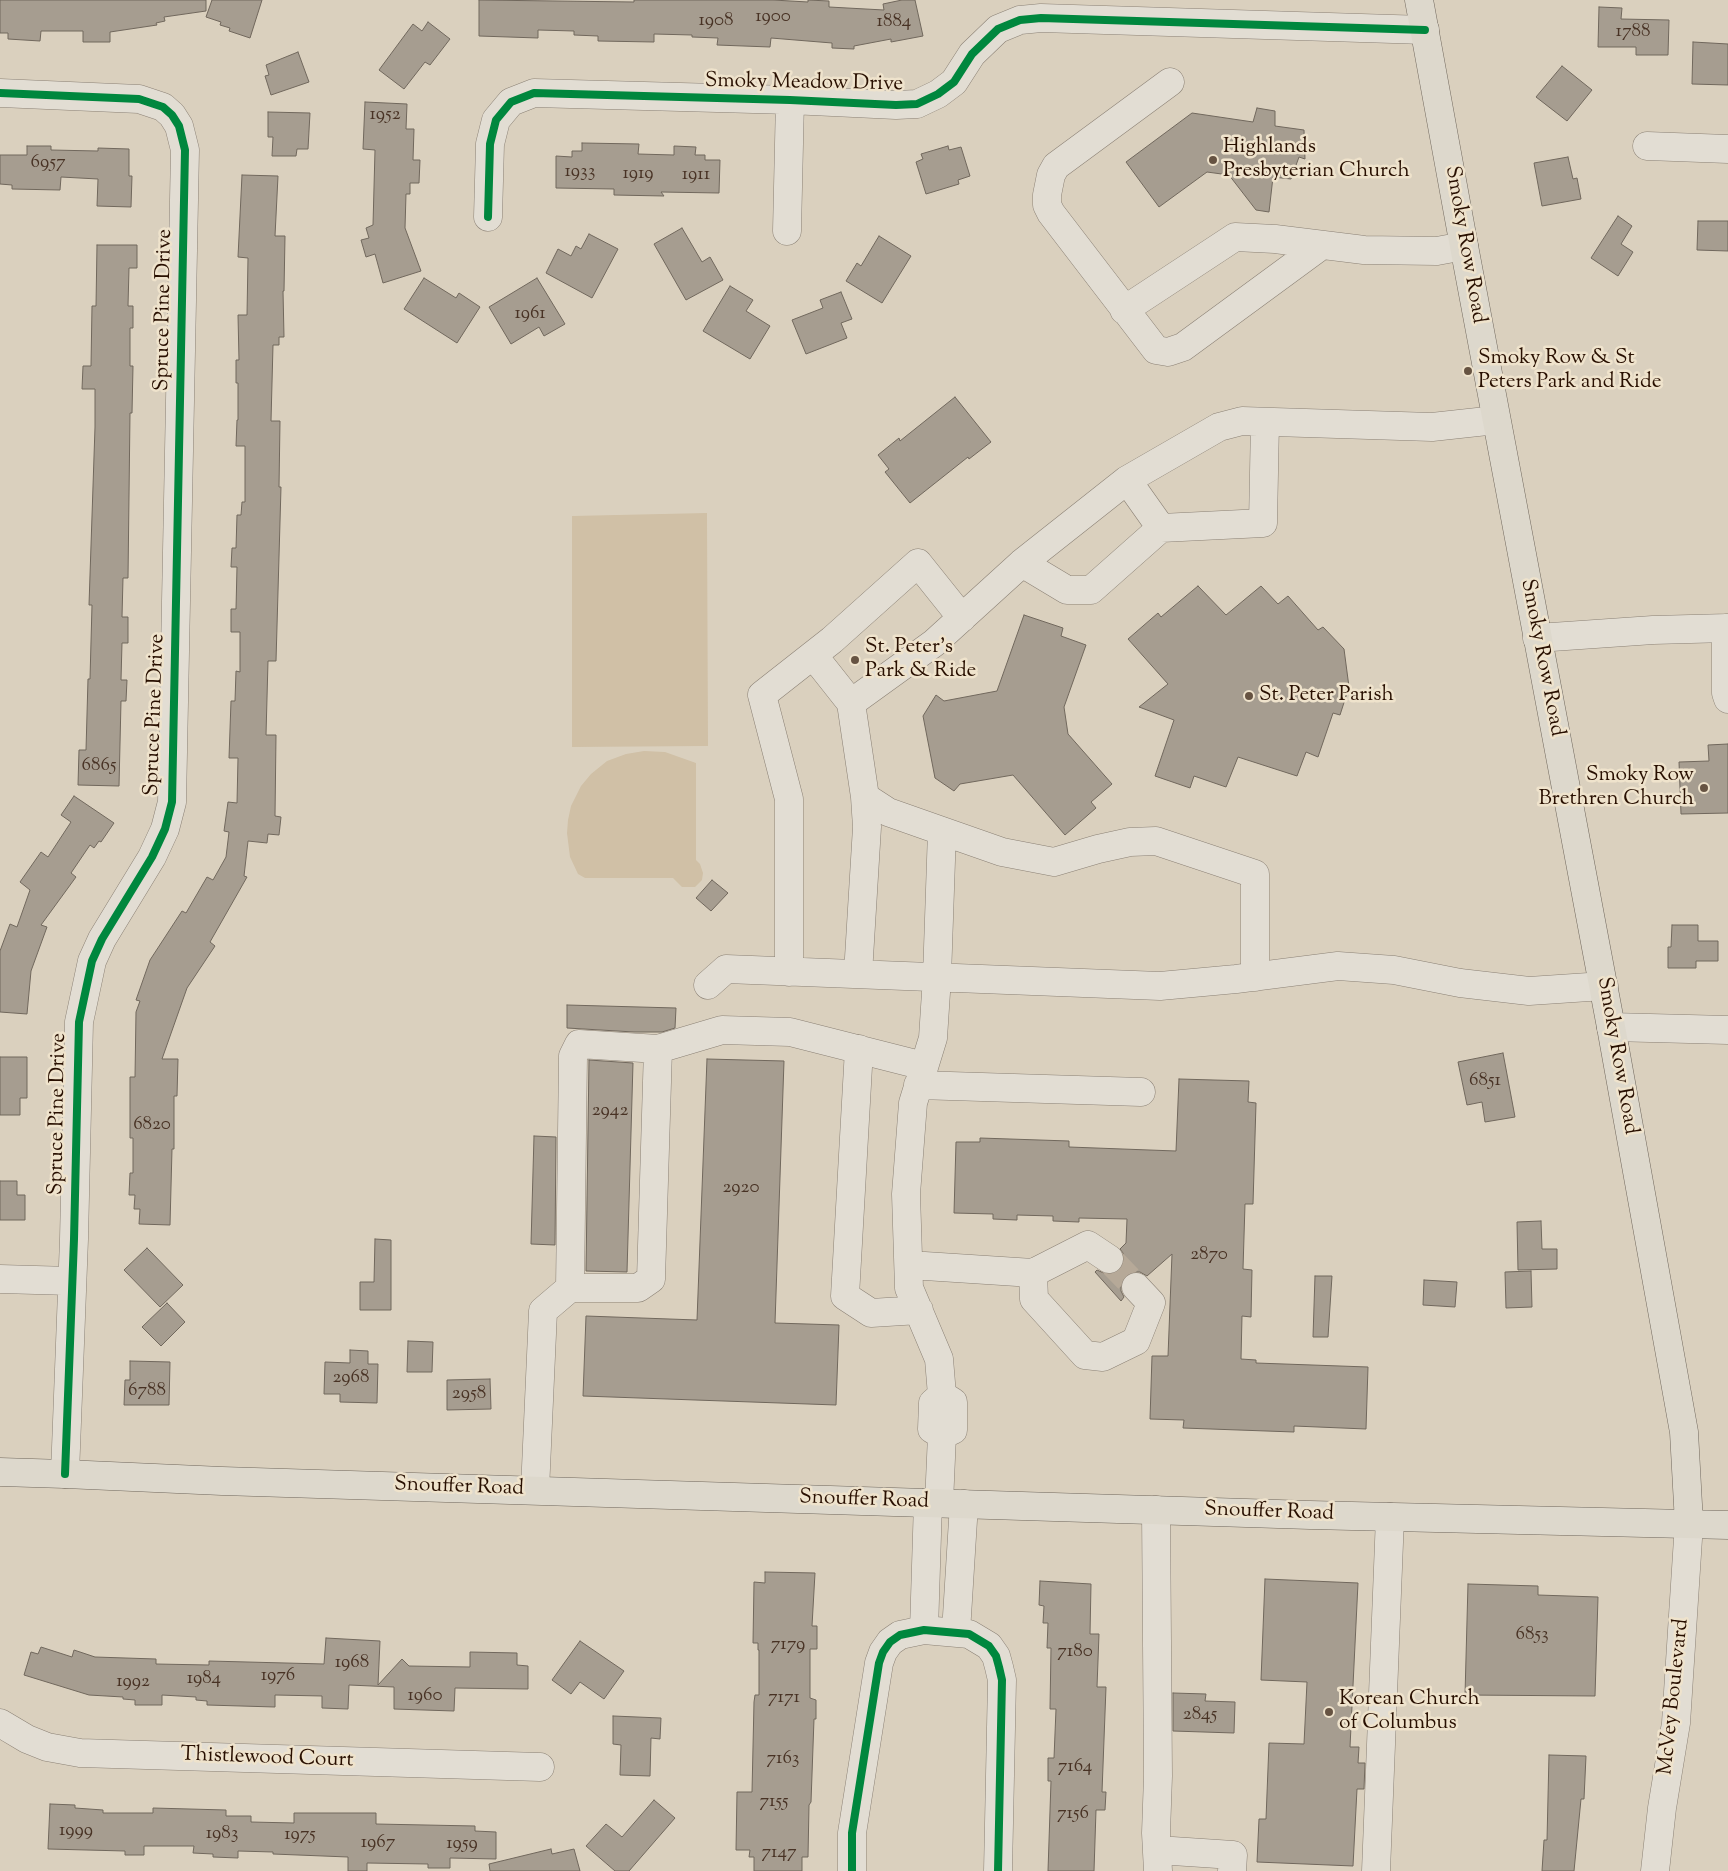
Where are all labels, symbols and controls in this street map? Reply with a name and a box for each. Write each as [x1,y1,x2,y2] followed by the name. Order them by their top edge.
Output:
[755,7,791,29] house number: 1900
[698,11,734,33] house number: 1908
[877,12,911,34] house number: 1884
[1616,22,1650,44] house number: 1788
[705,70,903,98] street label: Smoky Meadow Drive
[369,105,401,127] house number: 1952
[1223,135,1410,185] place label: Highlands Presbyterian Church
[31,153,65,175] house number: 6957
[1207,154,1219,166] marker: Highlands Presbyterian Church
[565,162,595,184] house number: 1933
[622,164,654,186] house number: 1919
[1438,164,1490,326] street label: Smoky Row Road
[682,165,710,187] house number: 1911
[151,229,179,391] street label: Spruce Pine Drive
[514,304,546,326] house number: 1961
[1478,346,1661,396] place label: Smoky Row & St Peters Park and Ride
[1462,365,1474,377] marker: Smoky Row & St Peters Park and Ride
[1513,577,1569,739] street label: Smoky Row Road
[141,633,171,797] street label: Spruce Pine Drive
[865,635,976,685] place label: St. Peter's Park & Ride
[849,654,861,666] marker: St. Peter's Park & Ride
[1259,683,1394,709] place label: St. Peter Parish
[1243,690,1255,702] marker: St. Peter Parish
[82,756,116,778] house number: 6865
[1539,763,1694,813] place label: Smoky Row Brethren Church
[1698,782,1710,794] marker: Smoky Row Brethren Church
[1590,975,1642,1137] street label: Smoky Row Road
[45,1033,73,1195] street label: Spruce Pine Drive
[1469,1071,1501,1093] house number: 6851
[592,1101,628,1123] house number: 2942
[133,1115,171,1137] house number: 6820
[722,1178,760,1200] house number: 2920
[1190,1245,1228,1267] house number: 2870
[332,1368,370,1390] house number: 2968
[128,1381,166,1403] house number: 6788
[452,1384,486,1406] house number: 2958
[394,1473,524,1503] street label: Snouffer Road
[799,1486,929,1516] street label: Snouffer Road
[1204,1498,1334,1528] street label: Snouffer Road
[1654,1617,1696,1777] street label: McVey Boulevard
[1515,1625,1549,1647] house number: 6853
[771,1635,805,1657] house number: 7179
[1057,1642,1093,1664] house number: 7180
[335,1653,369,1675] house number: 1968
[261,1666,295,1688] house number: 1976
[187,1669,221,1691] house number: 1984
[116,1672,150,1694] house number: 1992
[408,1686,442,1708] house number: 1960
[1339,1687,1480,1737] place label: Korean Church of Columbus
[768,1688,800,1710] house number: 7171
[1183,1705,1217,1727] house number: 2845
[1323,1706,1335,1718] marker: Korean Church of Columbus
[180,1743,354,1775] street label: Thistlewood Court
[766,1749,800,1771] house number: 7163
[1058,1757,1092,1779] house number: 7164
[759,1792,789,1814] house number: 7155
[1057,1804,1089,1826] house number: 7156
[59,1821,93,1843] house number: 1999
[206,1824,238,1846] house number: 1983
[284,1825,316,1847] house number: 1975
[361,1833,395,1855] house number: 1967
[446,1834,478,1856] house number: 1959
[761,1843,797,1865] house number: 7147

